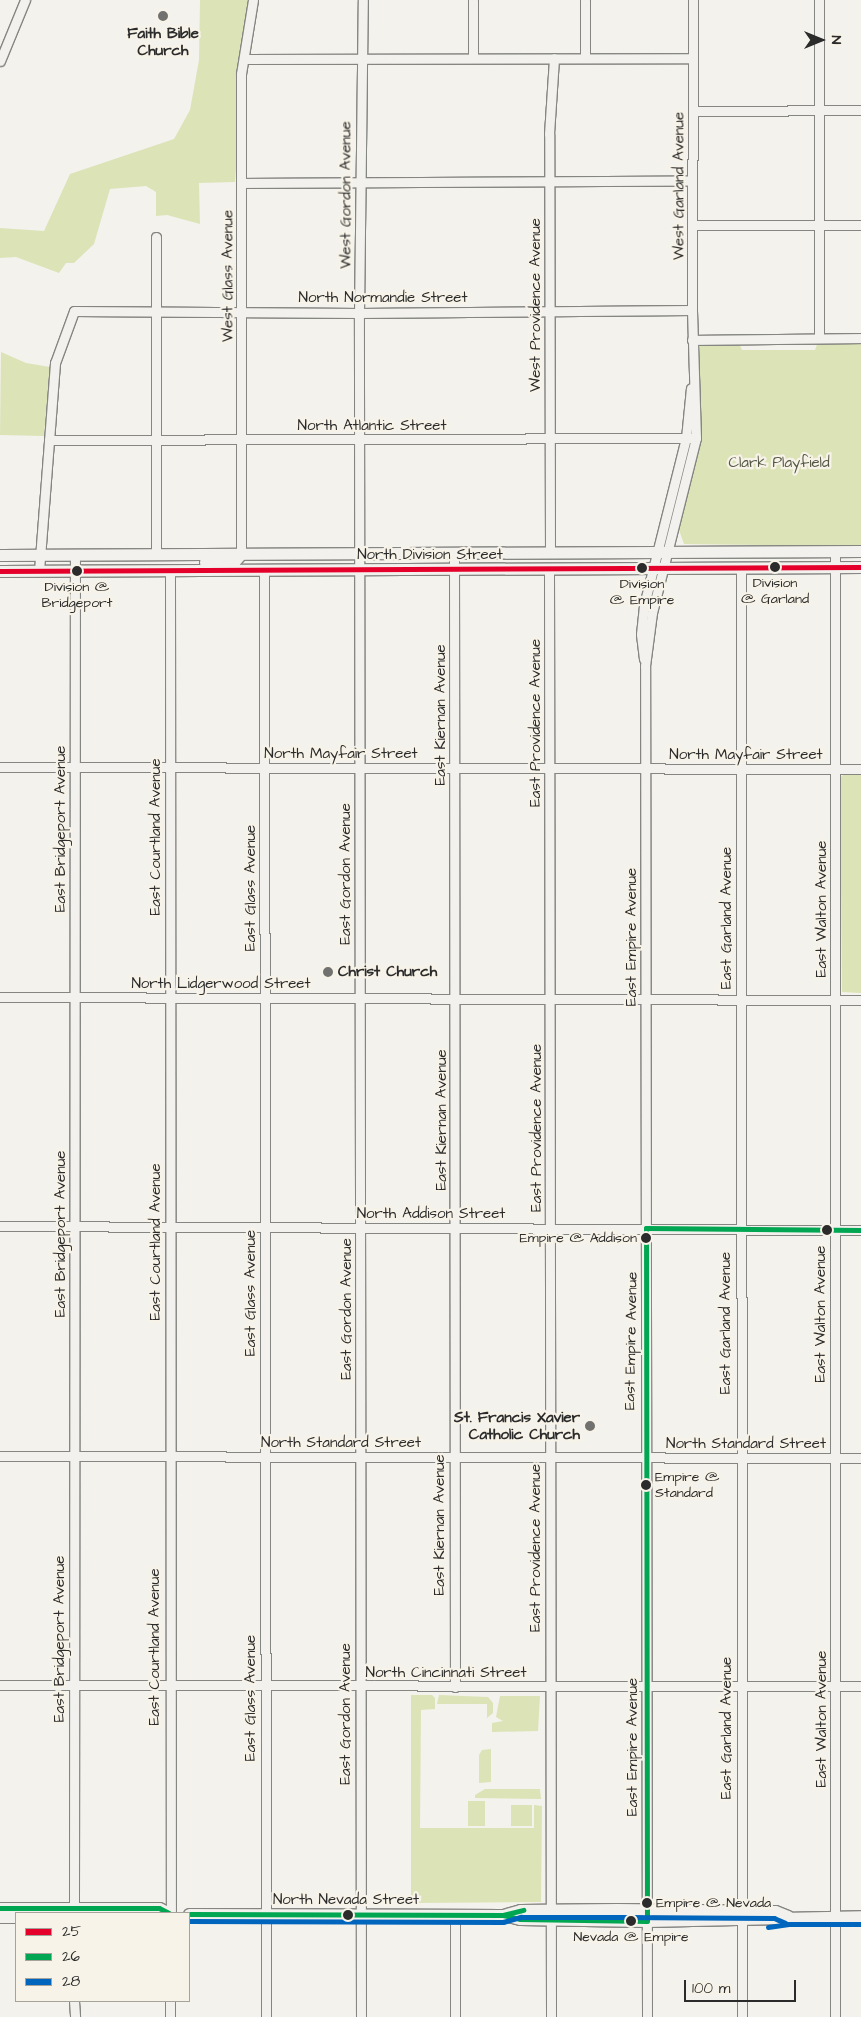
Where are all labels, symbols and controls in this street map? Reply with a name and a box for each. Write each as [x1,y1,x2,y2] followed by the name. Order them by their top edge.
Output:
[157,10,169,22] marker: Faith Bible Church
[796,15,846,65] north arrow
[127,24,199,59] place label: Faith Bible Church
[826,36,846,44] text: N
[670,112,688,260] street label: West Garland Avenue
[337,121,355,269] street label: West Gordon Avenue
[219,210,237,342] street label: West Glass Avenue
[527,218,545,392] street label: West Providence Avenue
[299,289,467,307] street label: North Normandie Street
[298,417,446,435] street label: North Atlantic Street
[728,454,830,472] park label: Clark Playfield
[357,546,503,564] street label: North Division Street
[770,562,780,572] marker: Division @ Garland
[637,563,647,573] marker: Division @ Empire
[72,566,82,576] marker: Division @ Bridgeport
[741,575,809,608] place label: Division @ Garland
[610,576,674,608] place label: Division @ Empire
[42,579,112,612] place label: Division @ Bridgeport
[527,639,545,807] street label: East Providence Avenue
[432,644,450,786] street label: East Kiernan Avenue
[264,745,418,763] street label: North Mayfair Street
[52,746,70,912] street label: East Bridgeport Avenue
[669,746,823,764] street label: North Mayfair Street
[147,758,165,916] street label: East Courtland Avenue
[337,803,355,945] street label: East Gordon Avenue
[242,825,260,951] street label: East Glass Avenue
[813,841,831,977] street label: East Walton Avenue
[718,847,736,989] street label: East Garland Avenue
[623,868,641,1006] street label: East Empire Avenue
[338,963,437,981] place label: Christ Church
[322,966,334,978] marker: Christ Church
[131,975,311,993] street label: North Lidgerwood Street
[528,1044,546,1212] street label: East Providence Avenue
[433,1049,451,1191] street label: East Kiernan Avenue
[52,1151,70,1317] street label: East Bridgeport Avenue
[147,1163,165,1321] street label: East Courtland Avenue
[357,1205,505,1223] street label: North Addison Street
[822,1225,832,1235] unlabelled marker
[242,1230,260,1356] street label: East Glass Avenue
[519,1230,637,1246] place label: Empire @ Addison
[641,1233,651,1243] marker: Empire @ Addison
[338,1238,356,1380] street label: East Gordon Avenue
[812,1246,830,1382] street label: East Walton Avenue
[717,1252,735,1394] street label: East Garland Avenue
[621,1272,641,1410] street label: East Empire Avenue
[454,1408,580,1443] place label: St. Francis Xavier Catholic Church
[584,1420,596,1432] marker: St. Francis Xavier Catholic Church
[261,1434,421,1452] street label: North Standard Street
[666,1435,826,1453] street label: North Standard Street
[431,1454,449,1596] street label: East Kiernan Avenue
[527,1464,545,1632] street label: East Providence Avenue
[655,1469,720,1501] place label: Empire @ Standard
[641,1480,651,1490] marker: Empire @ Standard
[51,1556,69,1722] street label: East Bridgeport Avenue
[146,1568,164,1726] street label: East Courtland Avenue
[242,1635,260,1761] street label: East Glass Avenue
[337,1643,355,1785] street label: East Gordon Avenue
[813,1651,831,1787] street label: East Walton Avenue
[718,1657,736,1799] street label: East Garland Avenue
[365,1664,527,1682] street label: North Cincinnati Street
[624,1678,642,1816] street label: East Empire Avenue
[273,1891,419,1909] street label: North Nevada Street
[656,1895,771,1911] place label: Empire @ Nevada
[642,1898,652,1908] marker: Empire @ Nevada
[343,1910,353,1920] unlabelled marker
[15,1912,190,2002] legend
[626,1916,636,1926] marker: Nevada @ Empire
[62,1921,81,1942] text: 25
[573,1929,689,1945] place label: Nevada @ Empire
[62,1946,80,1967] text: 26
[686,1970,798,2002] scale bar
[62,1971,80,1992] text: 28
[692,1978,731,1999] text: 100 m

